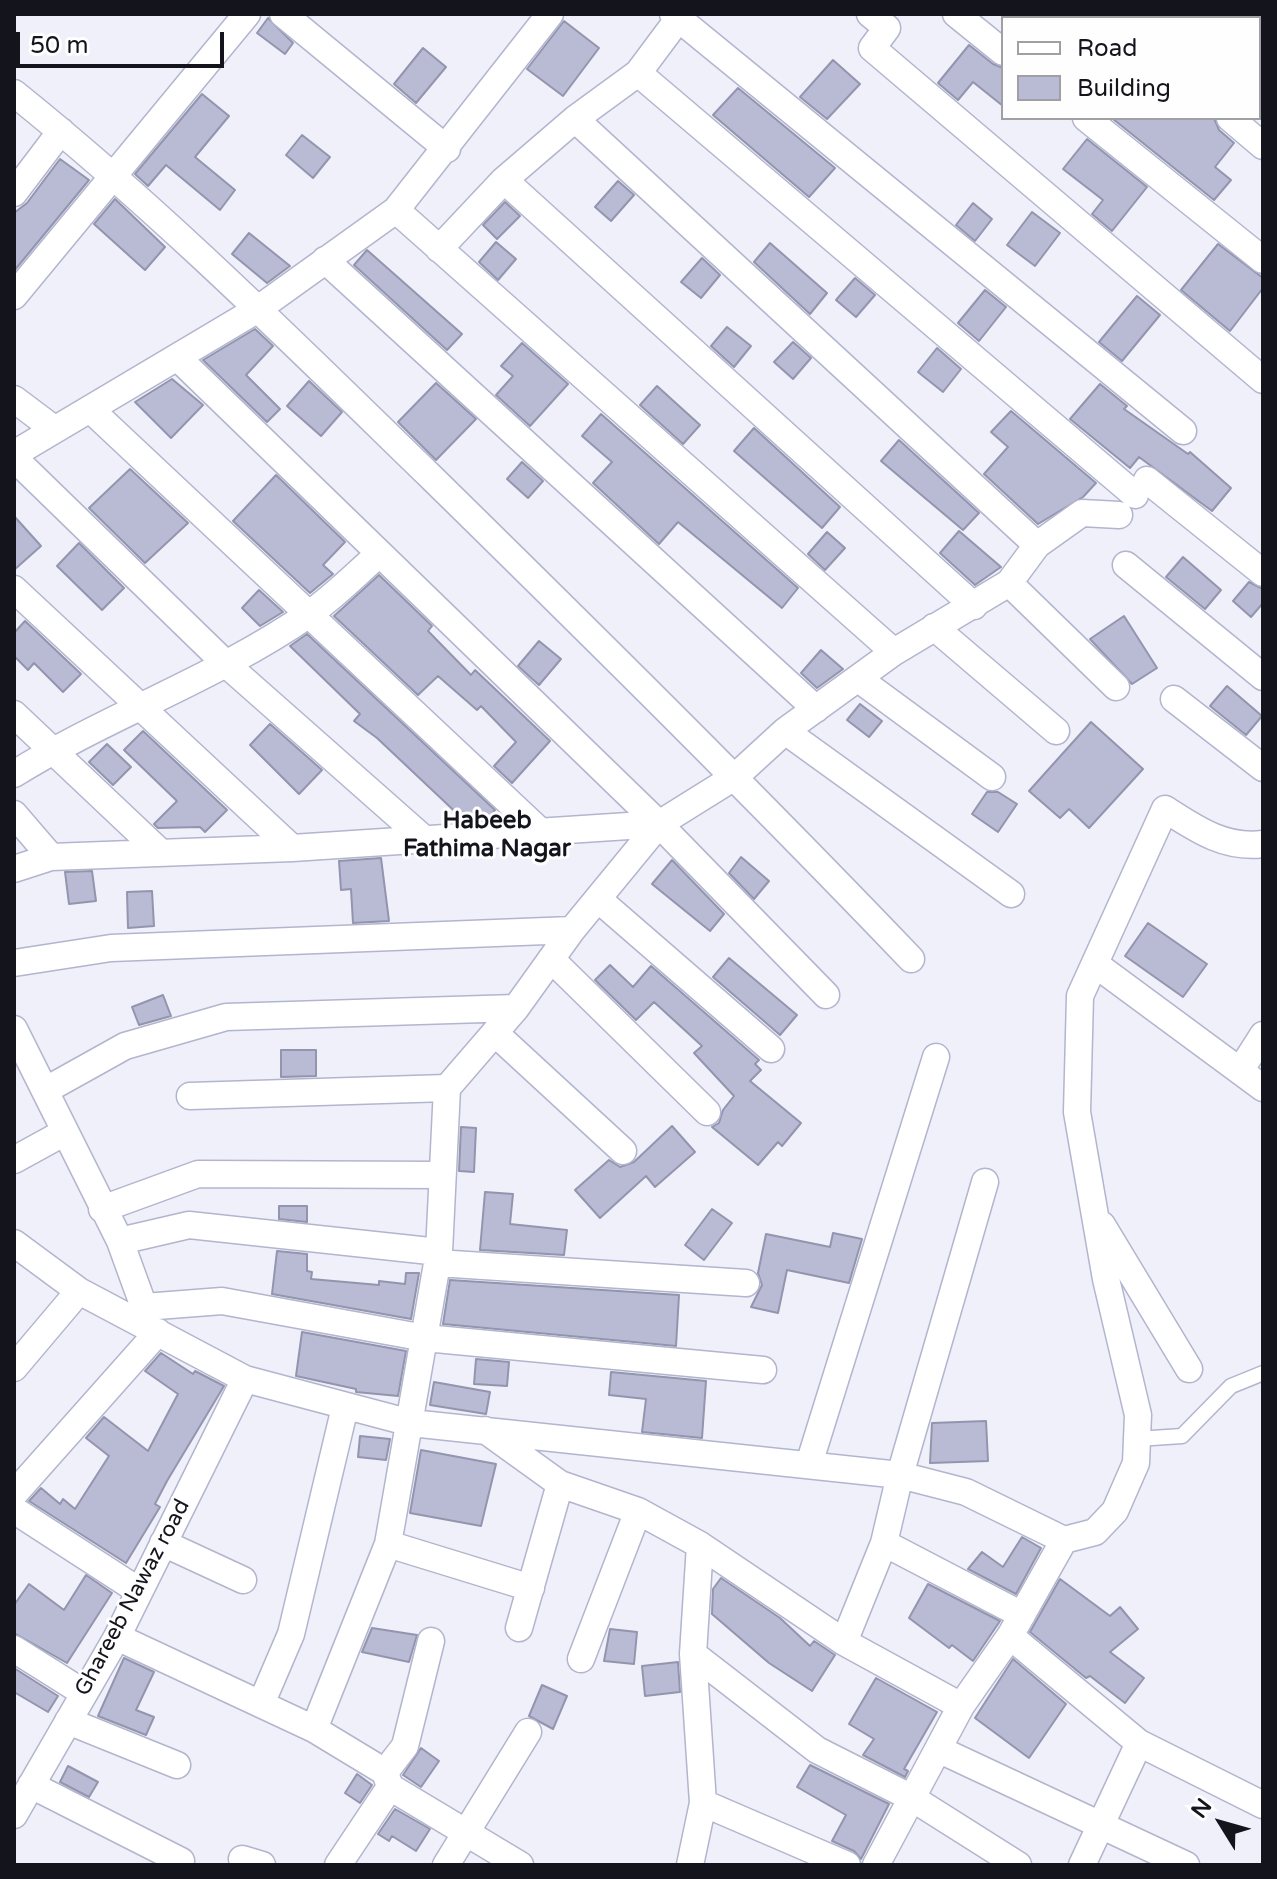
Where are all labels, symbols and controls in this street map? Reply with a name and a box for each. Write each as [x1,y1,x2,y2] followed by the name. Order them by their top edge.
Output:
[20,16,228,66] scale bar
[1001,16,1261,120] legend
[30,31,88,60] text: 50 m
[1077,34,1137,63] text: Road
[1077,74,1171,103] text: Building
[403,808,571,864] district label: Habeeb Fathima Nagar
[70,1495,196,1701] street label: Ghareeb Nawaz road
[1181,1783,1261,1863] north arrow
[1186,1794,1218,1823] text: N

